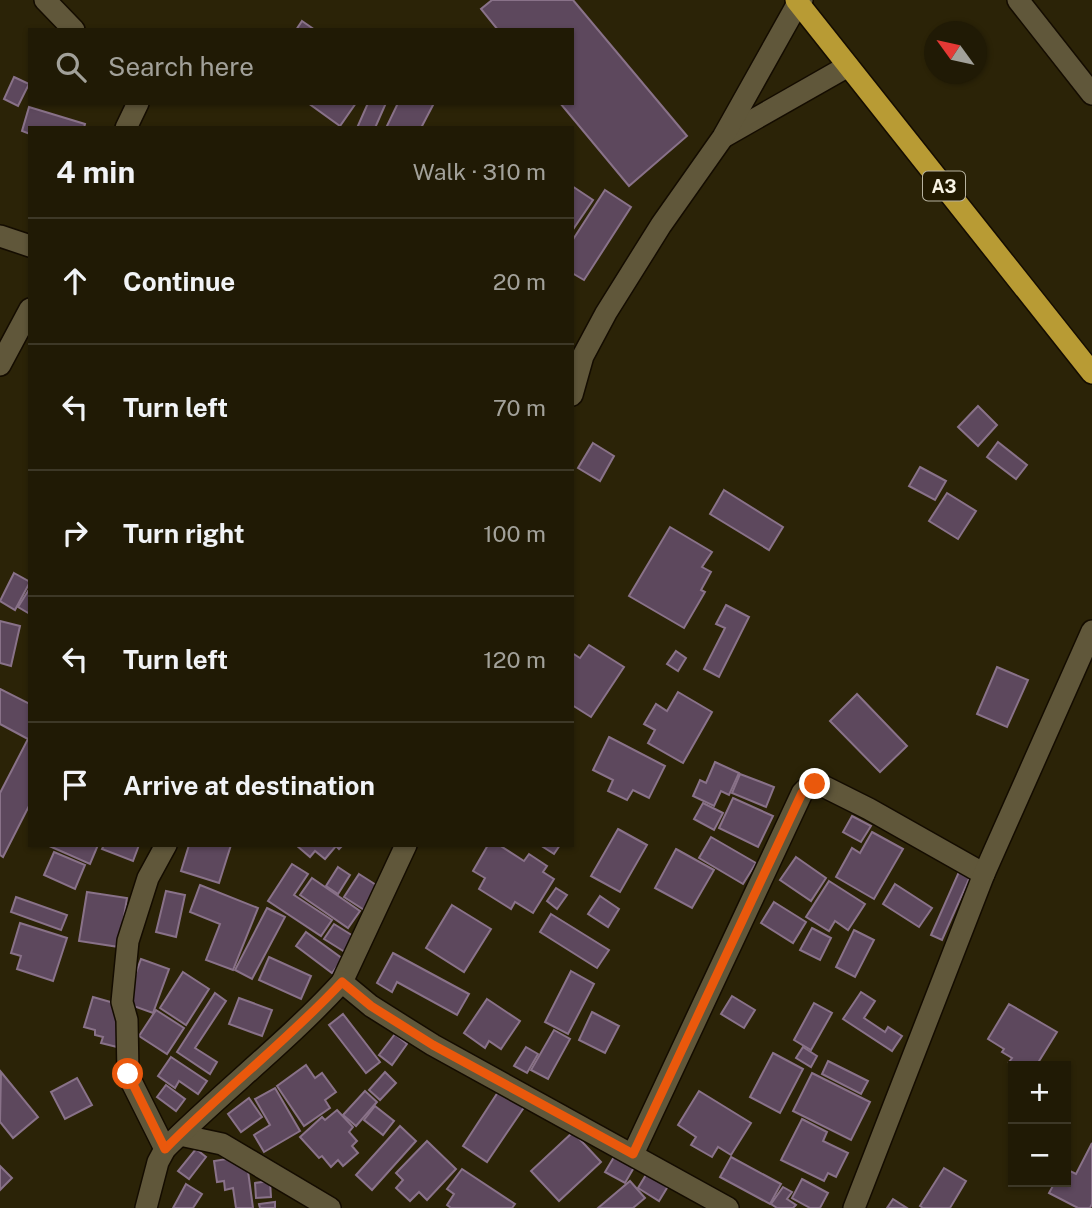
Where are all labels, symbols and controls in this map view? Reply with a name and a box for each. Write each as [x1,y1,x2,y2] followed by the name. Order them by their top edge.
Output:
[924,21,987,84] north arrow
[28,28,574,105] search box
[52,48,90,86] icon: search
[108,51,254,82] text: Search here
[56,154,135,190] text: 4 min
[413,158,546,185] text: Walk · 310 m
[923,172,965,201] road number: A3
[56,262,94,300] icon: ahead
[123,266,235,297] text: Continue
[493,268,546,295] text: 20 m
[56,388,94,426] icon: left
[123,392,228,423] text: Turn left
[493,394,546,421] text: 70 m
[56,514,94,552] icon: right
[123,518,245,549] text: Turn right
[483,520,546,547] text: 100 m
[56,640,94,678] icon: left
[123,644,228,675] text: Turn left
[483,646,546,673] text: 120 m
[56,766,94,804] icon: arrive
[799,768,830,799] route end
[123,770,375,801] text: Arrive at destination
[112,1058,143,1089] route start
[1008,1061,1071,1187] map controls
[1008,1061,1071,1124] button: +
[1008,1124,1071,1187] button: −

